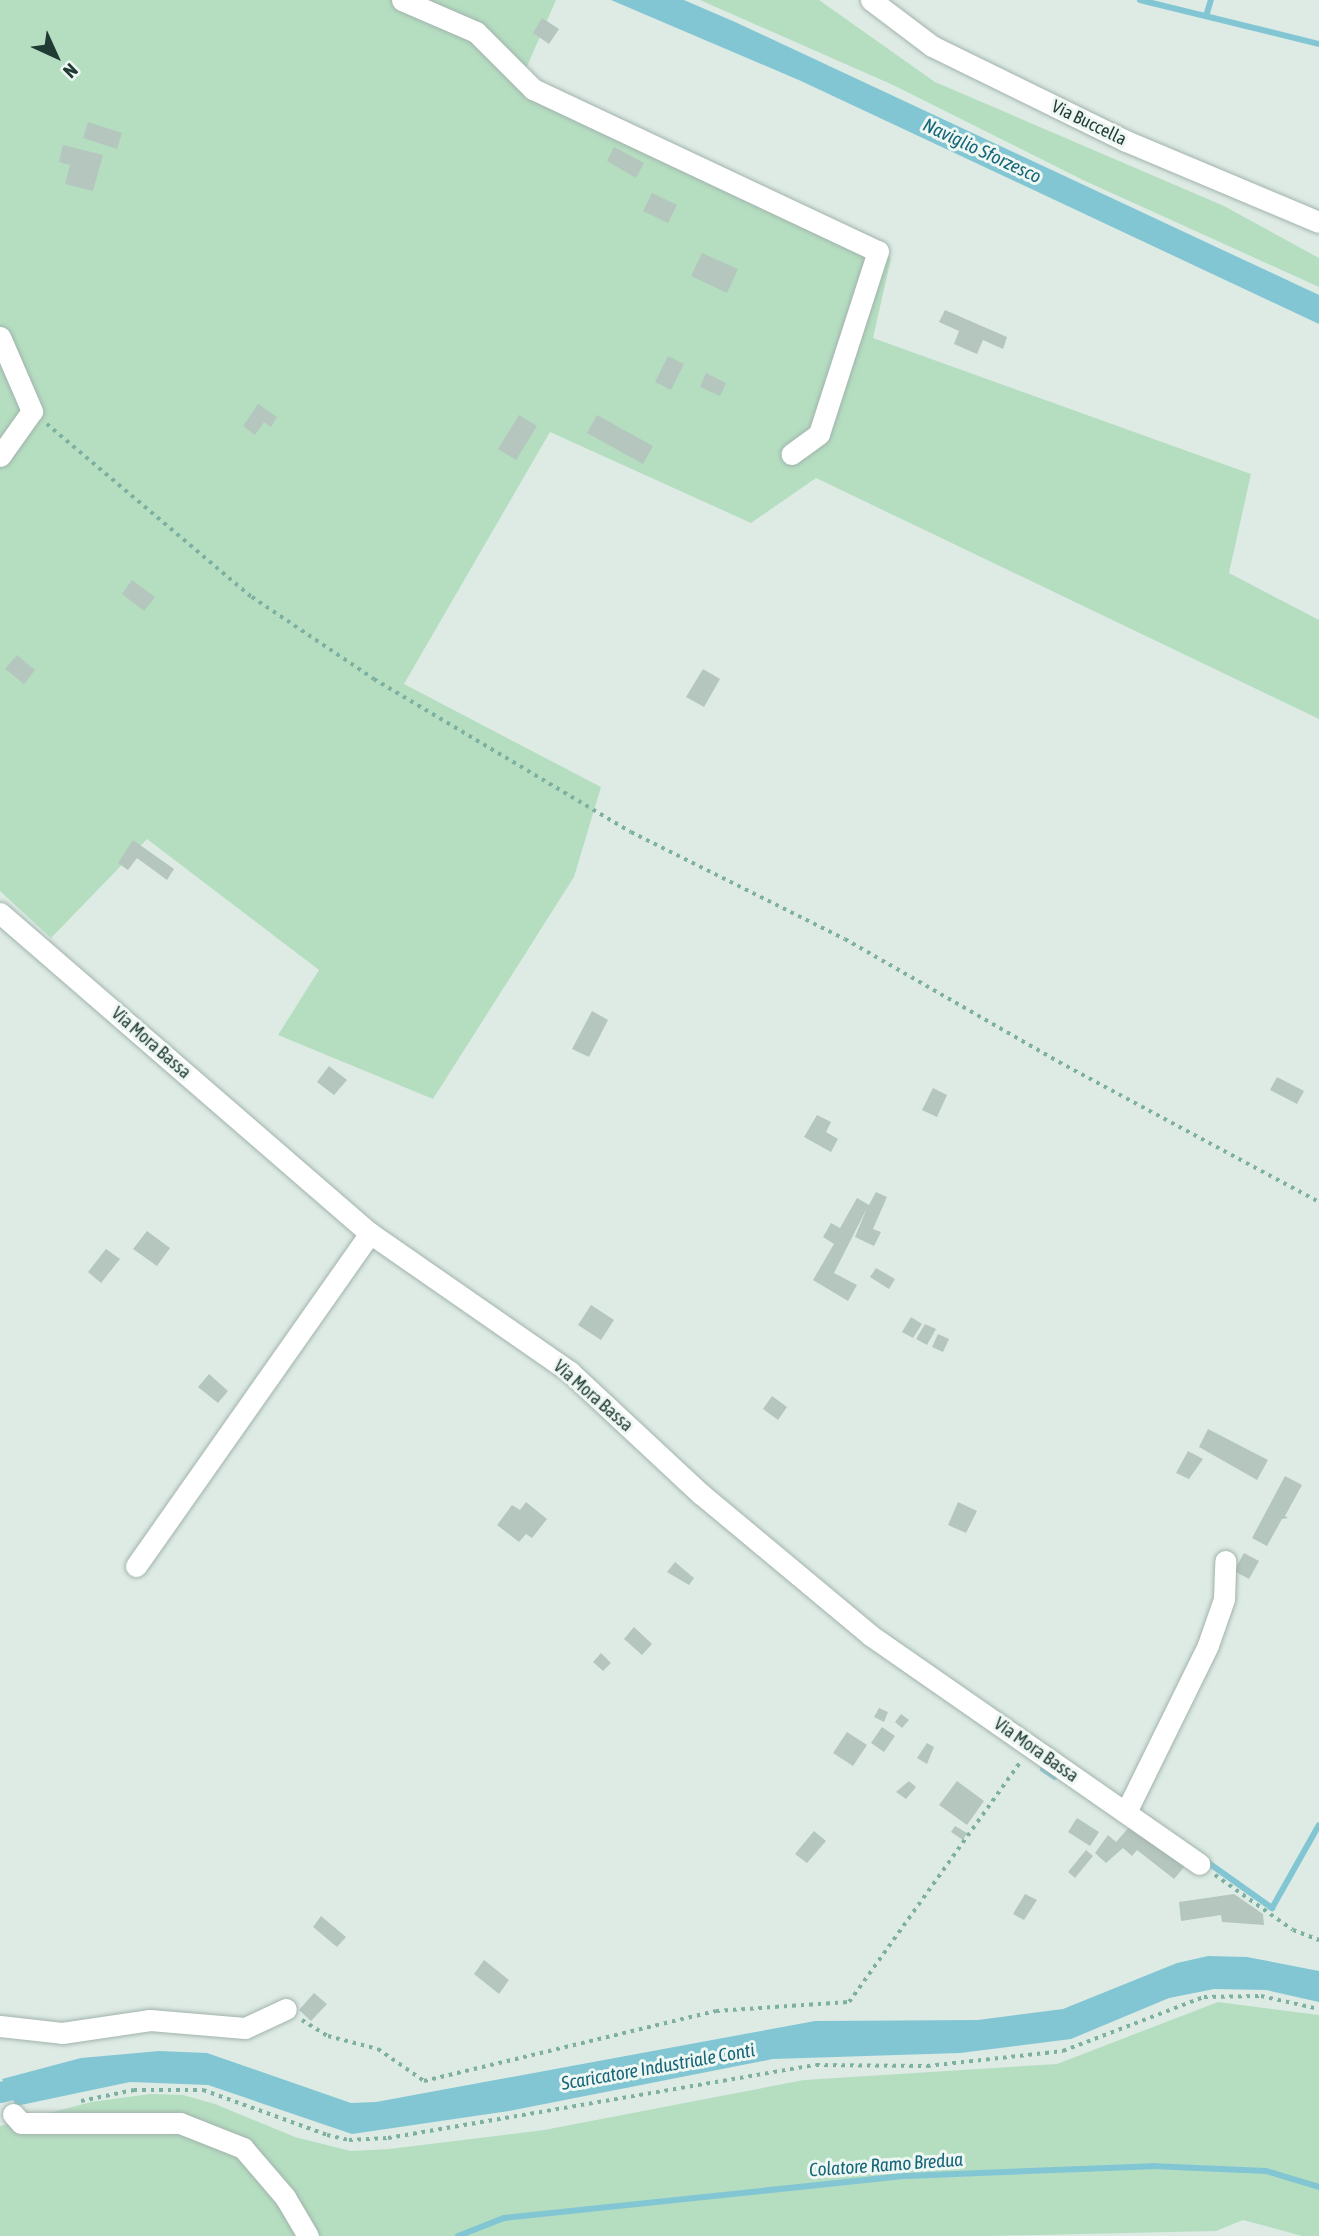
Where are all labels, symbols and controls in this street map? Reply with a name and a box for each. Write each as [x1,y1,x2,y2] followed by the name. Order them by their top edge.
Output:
[21,21,91,91] north arrow
[59,59,83,83] text: N
[1048,96,1130,150] street label: Via Buccella
[919,114,1045,188] water label: Naviglio Sforzesco
[107,1003,195,1083] street label: Via Mora Bassa
[549,1356,637,1436] street label: Via Mora Bassa
[990,1713,1082,1787] street label: Via Mora Bassa
[560,2039,756,2095] water label: Scaricatore Industriale Conti
[808,2148,964,2182] water label: Colatore Ramo Bredua

